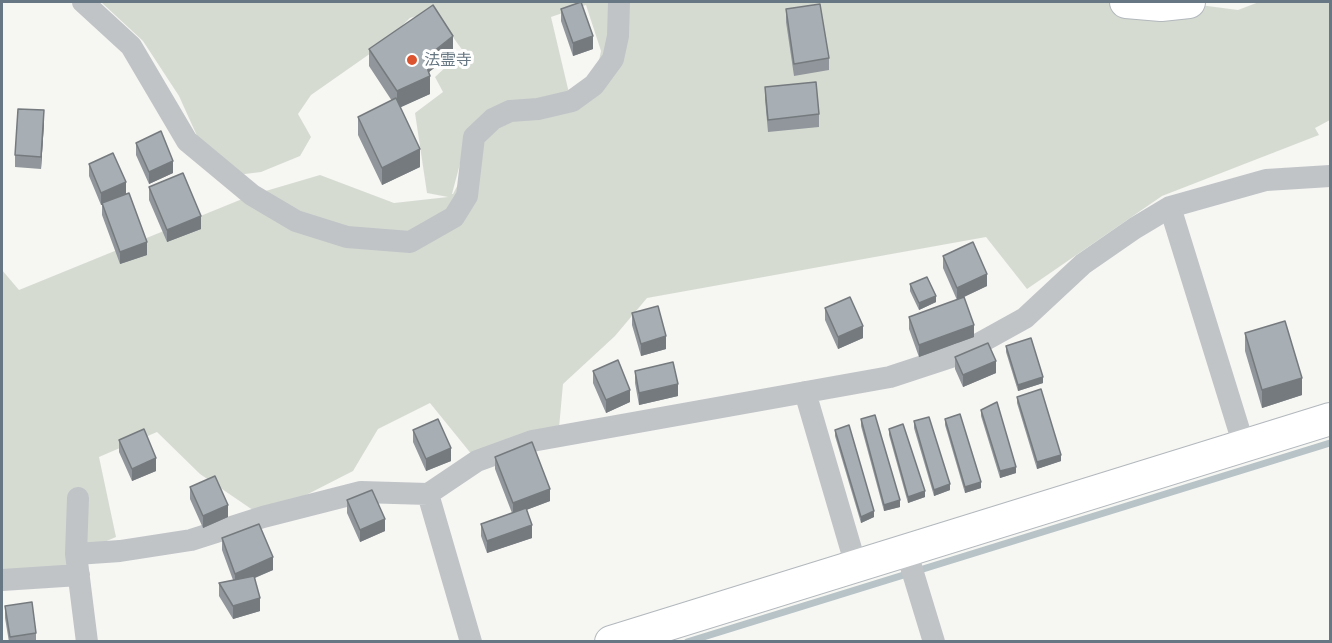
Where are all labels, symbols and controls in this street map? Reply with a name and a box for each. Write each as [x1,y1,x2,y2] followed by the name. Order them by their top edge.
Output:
[424,50,472,70] place label: 法霊寺
[405,53,419,67] marker: 法霊寺

